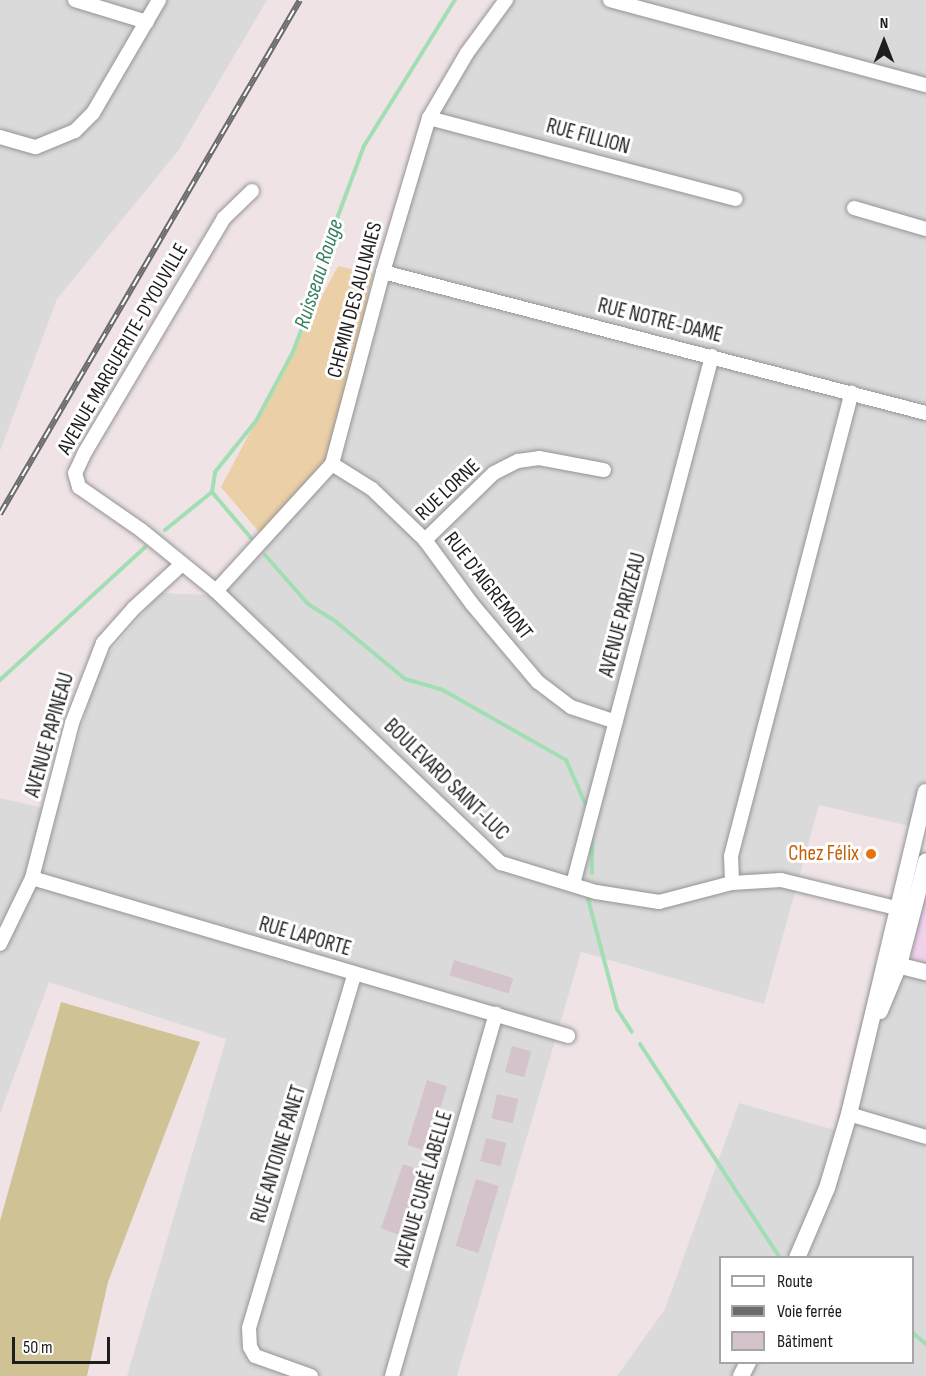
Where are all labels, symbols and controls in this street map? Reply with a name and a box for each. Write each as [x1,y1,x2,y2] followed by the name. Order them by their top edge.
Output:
[854,12,914,72] north arrow
[880,14,888,33] text: N
[544,114,632,160] street label: RUE FILLION
[289,216,349,332] water label: Ruisseau Rouge
[322,219,388,381] street label: CHEMIN DES AULNAIES
[52,239,194,459] street label: AVENUE MARGUERITE-D'YOUVILLE
[595,293,725,349] street label: RUE NOTRE-DAME
[411,454,485,526] street label: RUE LORNE
[438,527,538,645] street label: RUE D'AIGREMONT
[594,550,652,680] street label: AVENUE PARIZEAU
[20,670,80,800] street label: AVENUE PAPINEAU
[378,714,514,846] street label: BOULEVARD SAINT-LUC
[788,841,859,867] place label: Chez Félix
[864,847,878,861] marker: Chez Félix
[256,912,354,962] street label: RUE LAPORTE
[246,1082,312,1226] street label: RUE ANTOINE PANET
[390,1108,458,1270] street label: AVENUE CURÉ LABELLE
[719,1256,914,1364] legend
[777,1271,813,1292] text: Route
[777,1301,842,1322] text: Voie ferrée
[15,1325,112,1363] scale bar
[777,1331,833,1352] text: Bâtiment
[23,1337,53,1358] text: 50 m

